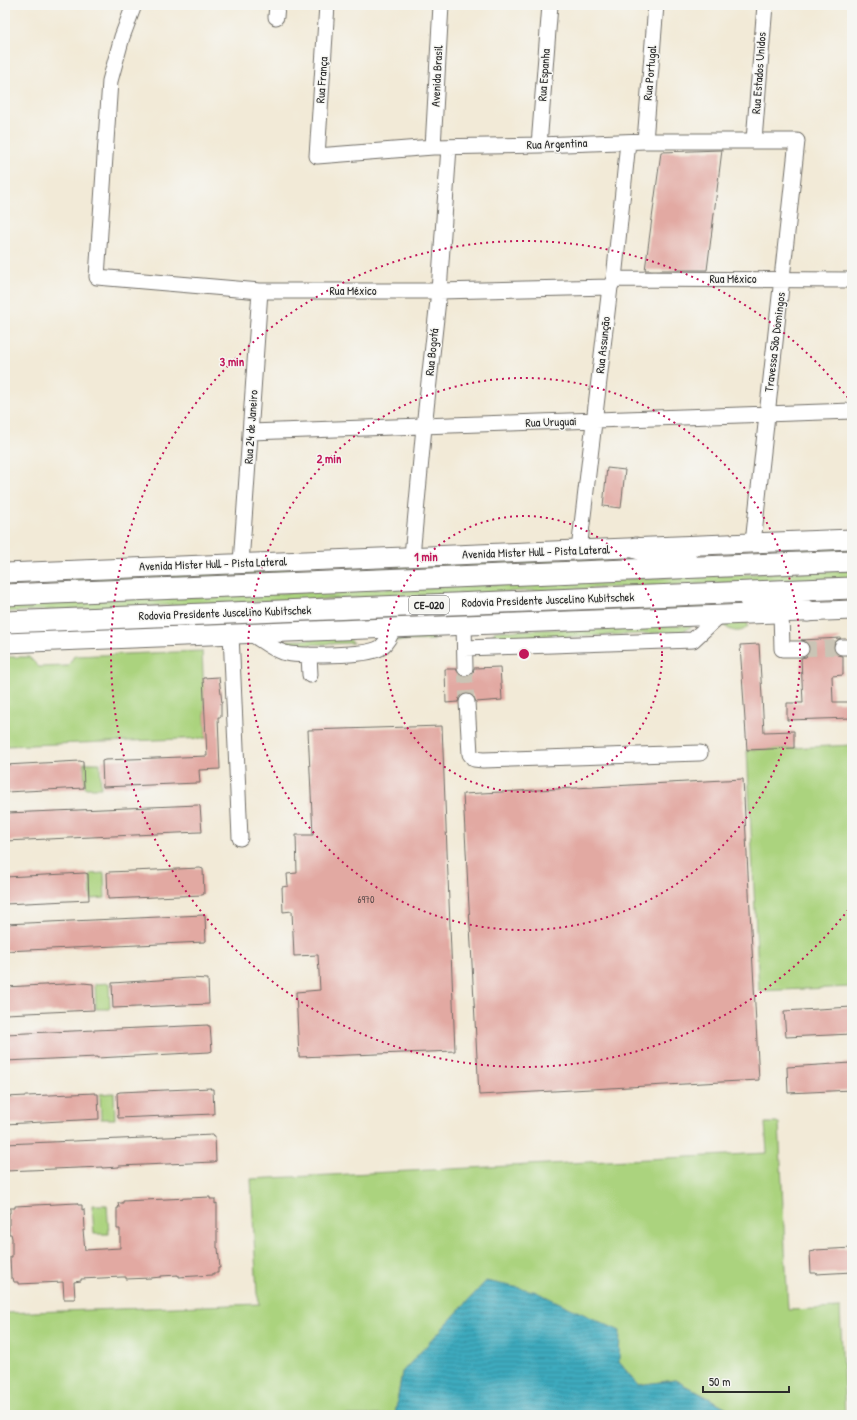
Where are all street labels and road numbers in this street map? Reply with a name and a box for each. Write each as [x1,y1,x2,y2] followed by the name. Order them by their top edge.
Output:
[747,31,770,115] street label: Rua Estados Unidos
[426,44,447,107] street label: Avenida Brasil
[639,44,660,101] street label: Rua Portugal
[533,48,554,102] street label: Rua Espanha
[311,56,332,104] street label: Rua França
[526,134,588,153] street label: Rua Argentina
[709,270,757,287] street label: Rua México
[329,282,377,299] street label: Rua México
[760,291,789,393] street label: Travessa São Domingos
[591,315,614,374] street label: Rua Assunção
[421,327,442,377] street label: Rua Bogotá
[239,389,262,465] street label: Rua 24 de Janeiro
[525,412,577,431] street label: Rua Uruguai
[462,540,611,563] street label: Avenida Mister Hull - Pista Lateral
[139,552,288,575] street label: Avenida Mister Hull - Pista Lateral
[461,588,635,611] street label: Rodovia Presidente Juscelino Kubitschek
[409,596,449,614] road number: CE-020
[138,601,312,624] street label: Rodovia Presidente Juscelino Kubitschek

